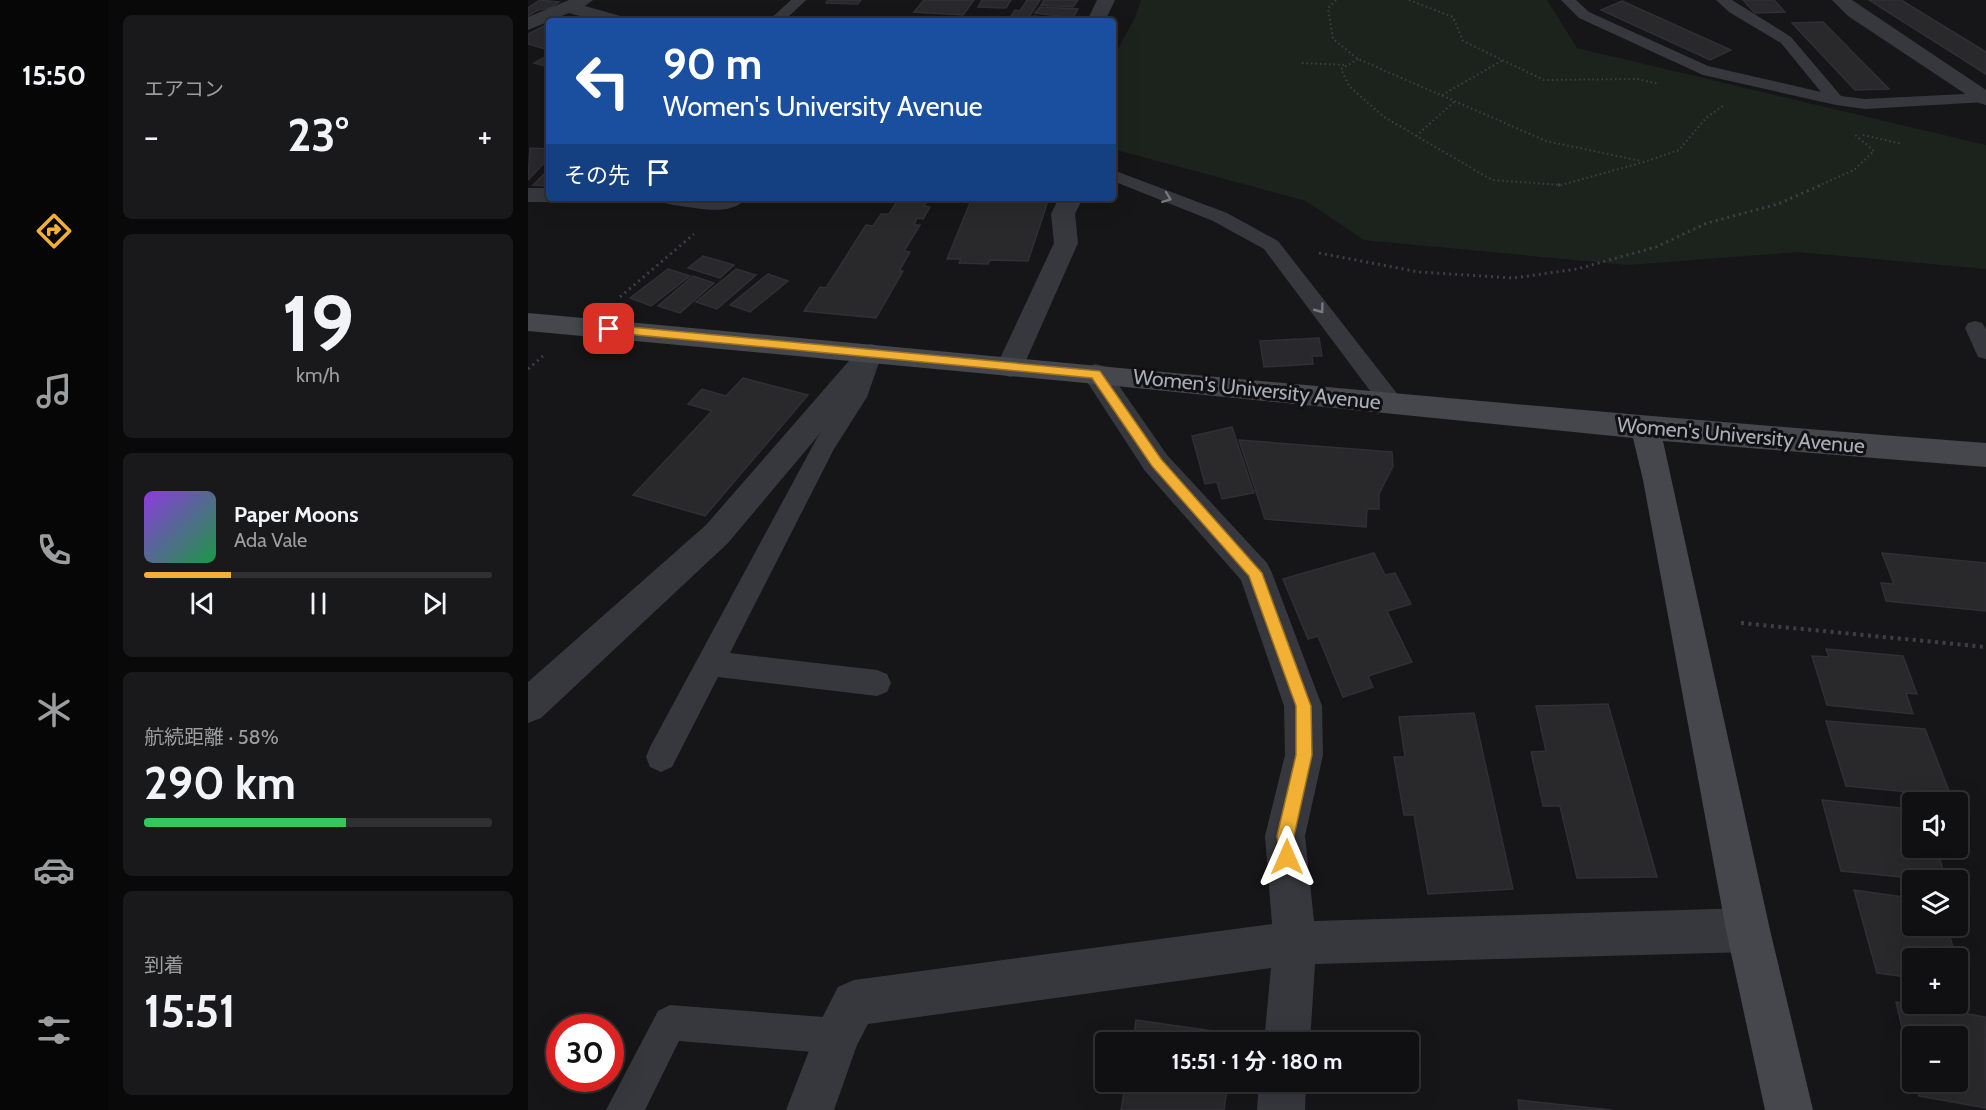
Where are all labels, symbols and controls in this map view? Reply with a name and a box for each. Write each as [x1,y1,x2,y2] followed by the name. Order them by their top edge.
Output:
[663,38,762,90] text: 90 m
[564,42,642,120] icon: left
[22,59,86,92] text: 15:50
[144,77,224,101] text: エアコン
[663,90,983,123] text: Women's University Avenue
[287,108,349,162] text: 23°
[144,116,159,156] text: −
[477,116,492,156] text: +
[642,156,675,189] icon: arrive
[564,162,630,189] text: その先
[1161,190,1172,203] one-way arrow
[33,210,75,252] icon: directions
[282,276,354,371] text: 19
[1312,302,1323,313] one-way arrow
[583,303,634,354] pin
[592,312,625,345] icon: arrive
[296,363,340,387] text: km/h
[1132,364,1382,414] street label: Women's University Avenue
[33,370,75,412] icon: music
[1616,412,1866,458] street label: Women's University Avenue
[234,501,358,528] text: Paper Moons
[234,528,307,552] text: Ada Vale
[33,529,75,571] icon: phone
[186,587,219,620] icon: previous
[302,587,335,620] icon: pause
[418,587,451,620] icon: next
[33,689,75,731] icon: climate
[144,725,279,749] text: 航続距離 · 58%
[144,756,296,810] text: 290 km
[1902,792,1968,1092] map controls
[1902,792,1968,858] button: sound
[1255,825,1319,889] position arrow
[33,849,75,891] icon: car
[1902,870,1968,936] button: layers
[1902,948,1968,1014] button: +
[144,953,184,977] text: 到着
[144,984,236,1038] text: 15:51
[33,1009,75,1051] icon: filters
[546,1014,624,1092] speed limit sign: 30
[1902,1026,1968,1092] button: −
[1172,1048,1342,1075] text: 15:51 · 1 分 · 180 m

